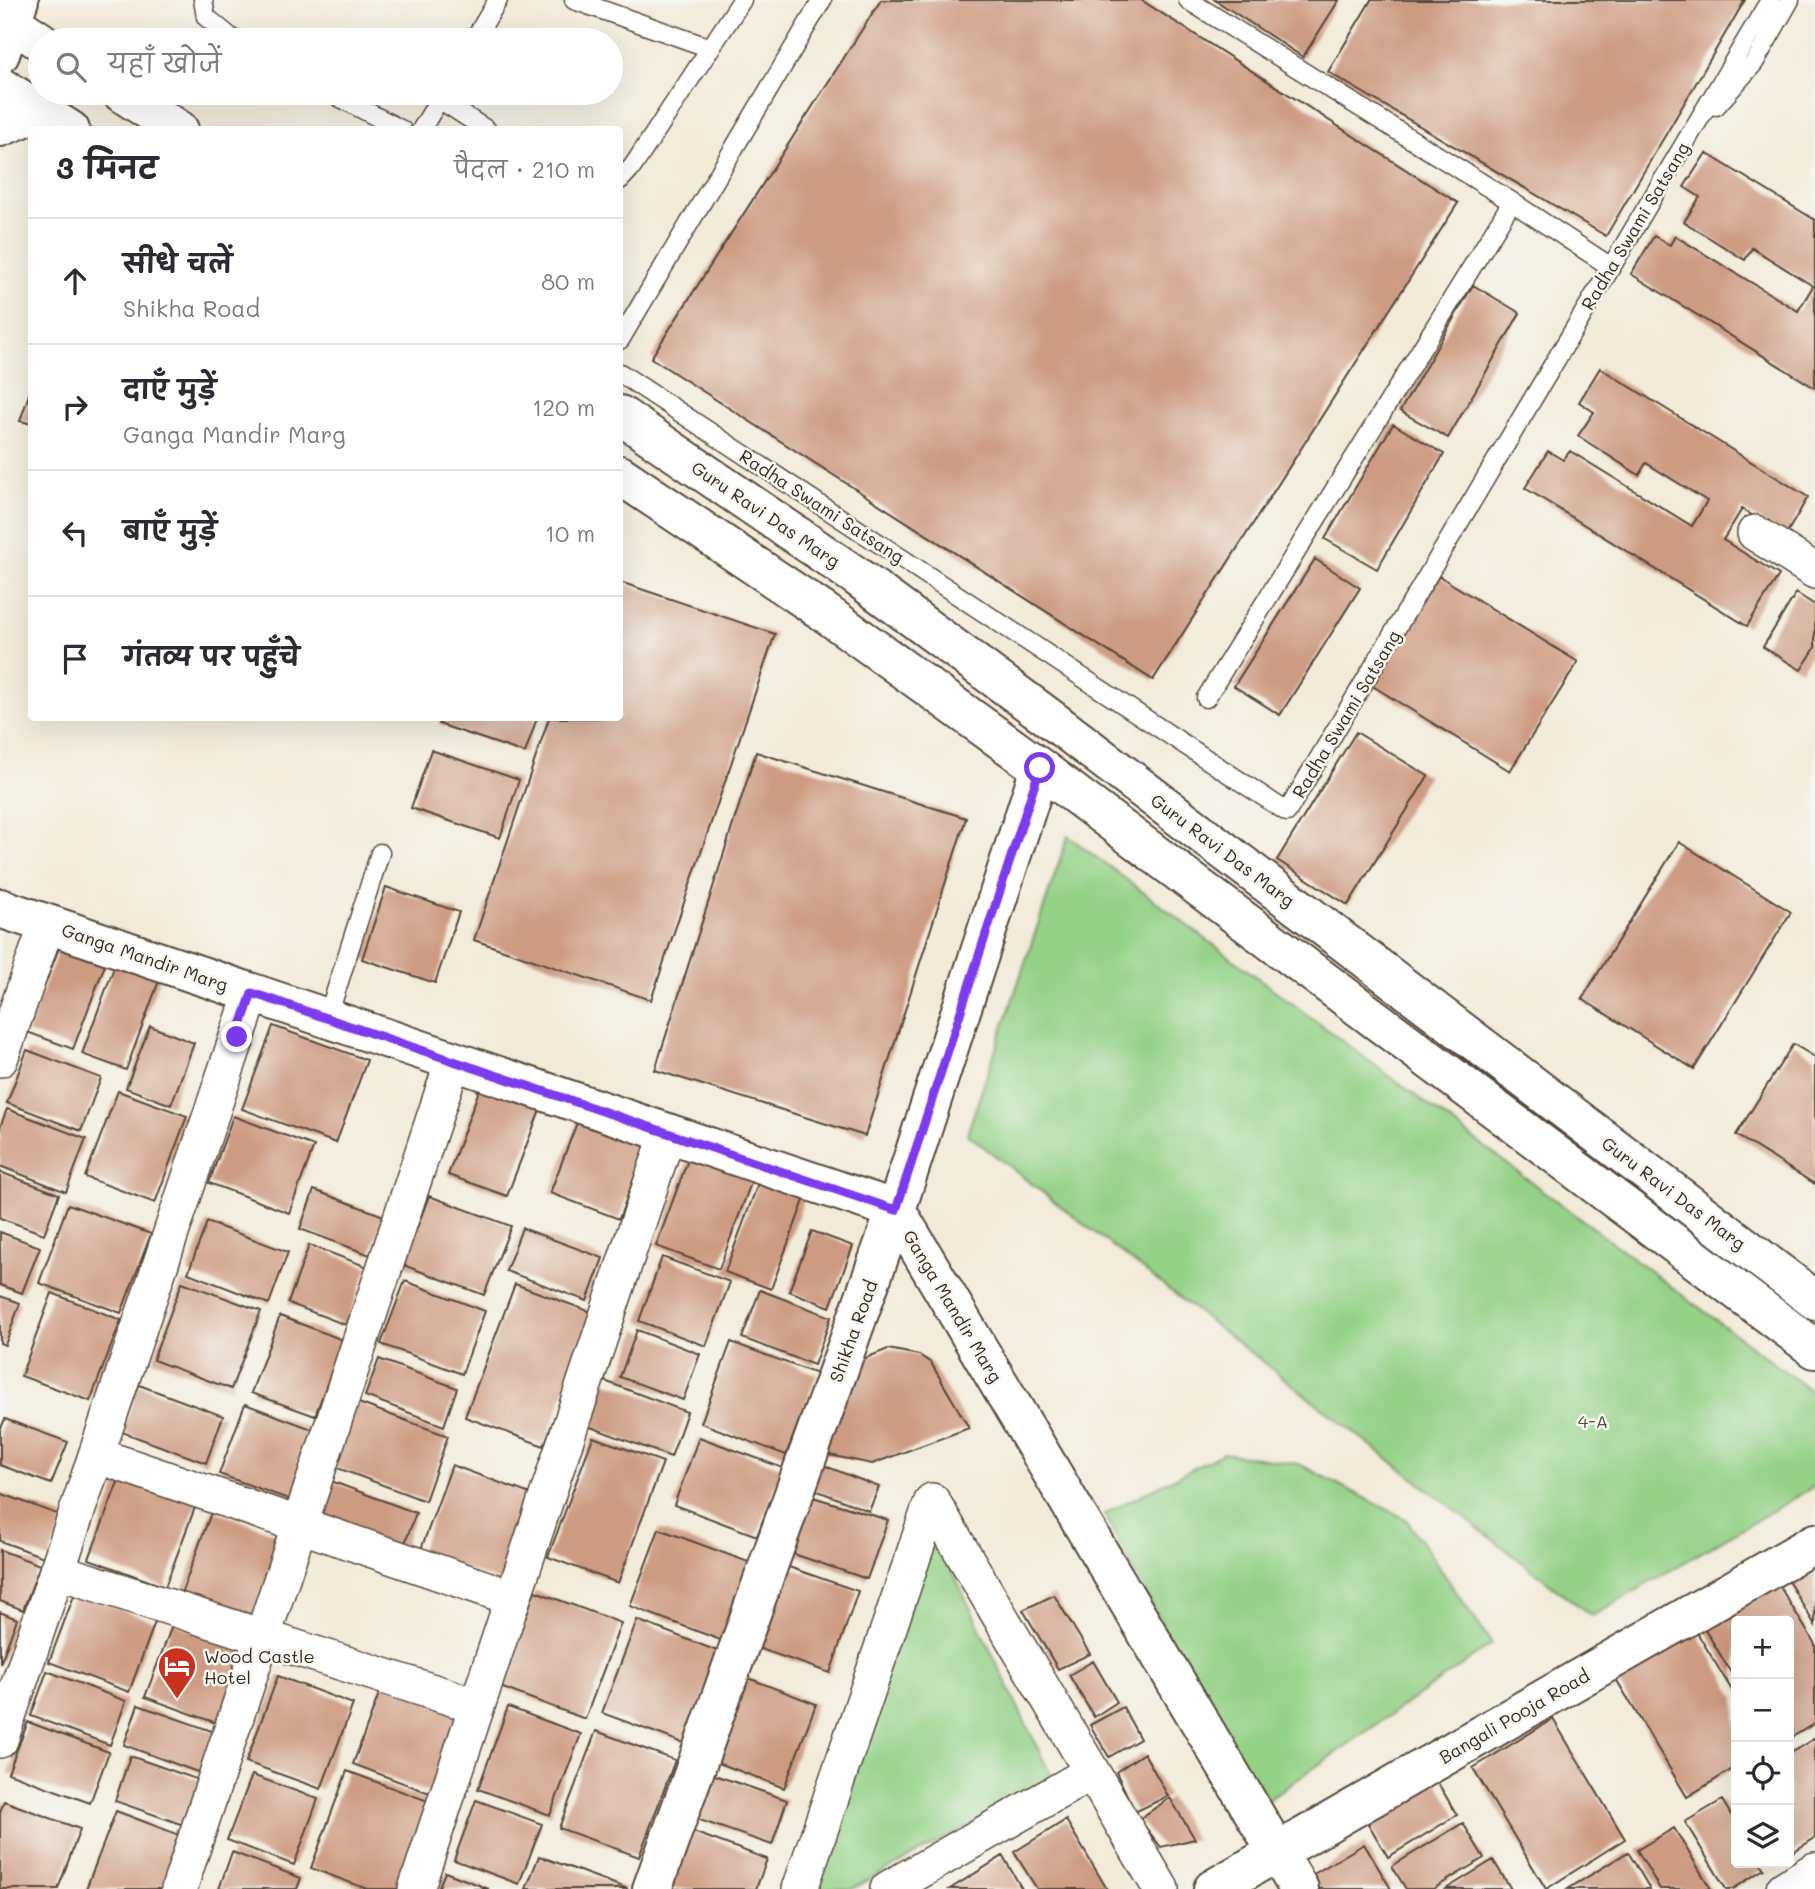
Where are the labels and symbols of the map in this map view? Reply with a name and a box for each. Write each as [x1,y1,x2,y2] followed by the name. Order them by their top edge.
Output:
[1575,138,1695,314] street label: Radha Swami Satsang
[735,444,909,568] street label: Radha Swami Satsang
[687,455,845,573] street label: Guru Ravi Das Marg
[1286,626,1406,802] street label: Radha Swami Satsang
[1024,752,1055,783] route start
[1146,788,1300,912] street label: Guru Ravi Das Marg
[59,917,231,997] street label: Ganga Mandir Marg
[221,1021,252,1052] route end
[1597,1131,1751,1255] street label: Guru Ravi Das Marg
[898,1225,1008,1387] street label: Ganga Mandir Marg
[823,1276,883,1386] street label: Shikha Road
[1578,1409,1608,1433] park label: 4-A
[204,1644,315,1689] place label: Wood Castle Hotel
[156,1645,198,1700] hotel icon: Wood Castle Hotel
[1434,1663,1594,1769] street label: Bangali Pooja Road

